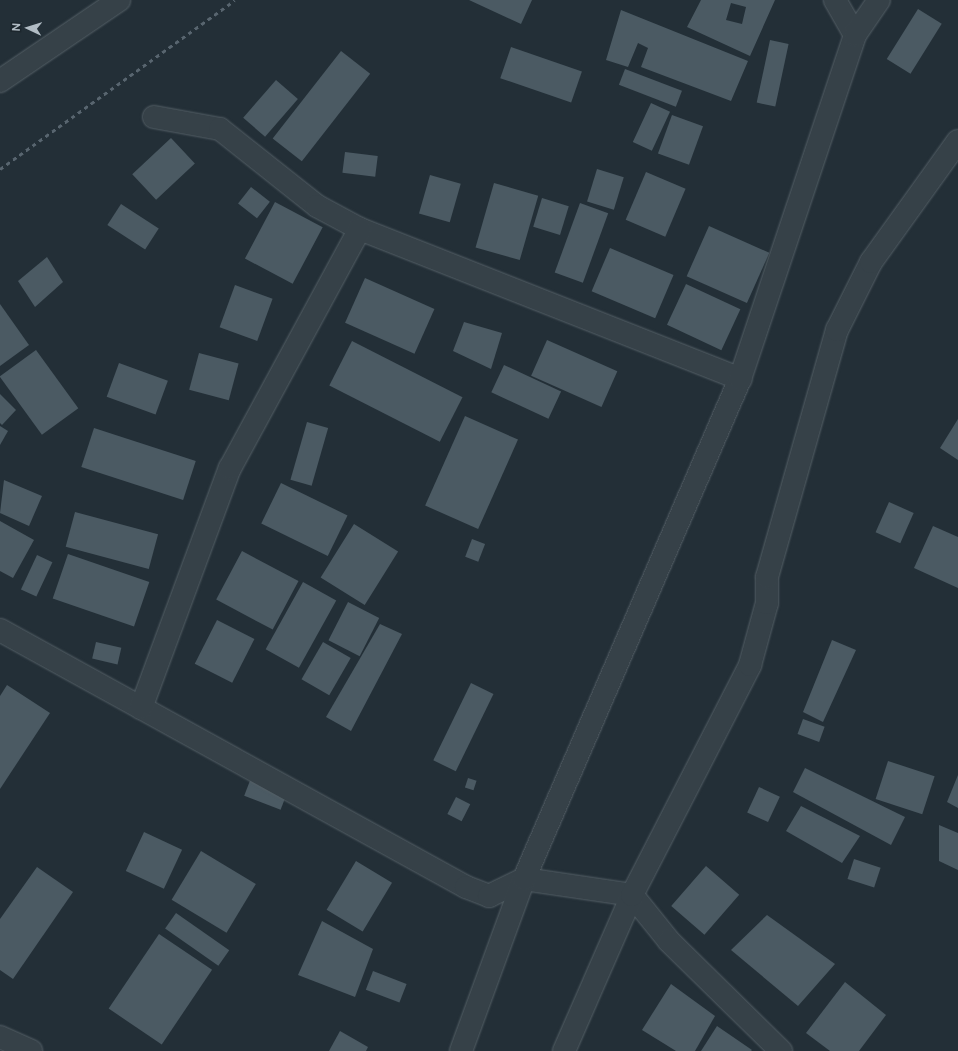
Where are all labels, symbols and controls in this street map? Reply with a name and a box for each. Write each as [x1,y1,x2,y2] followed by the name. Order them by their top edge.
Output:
[8,8,48,48] north arrow
[10,22,22,32] text: N

